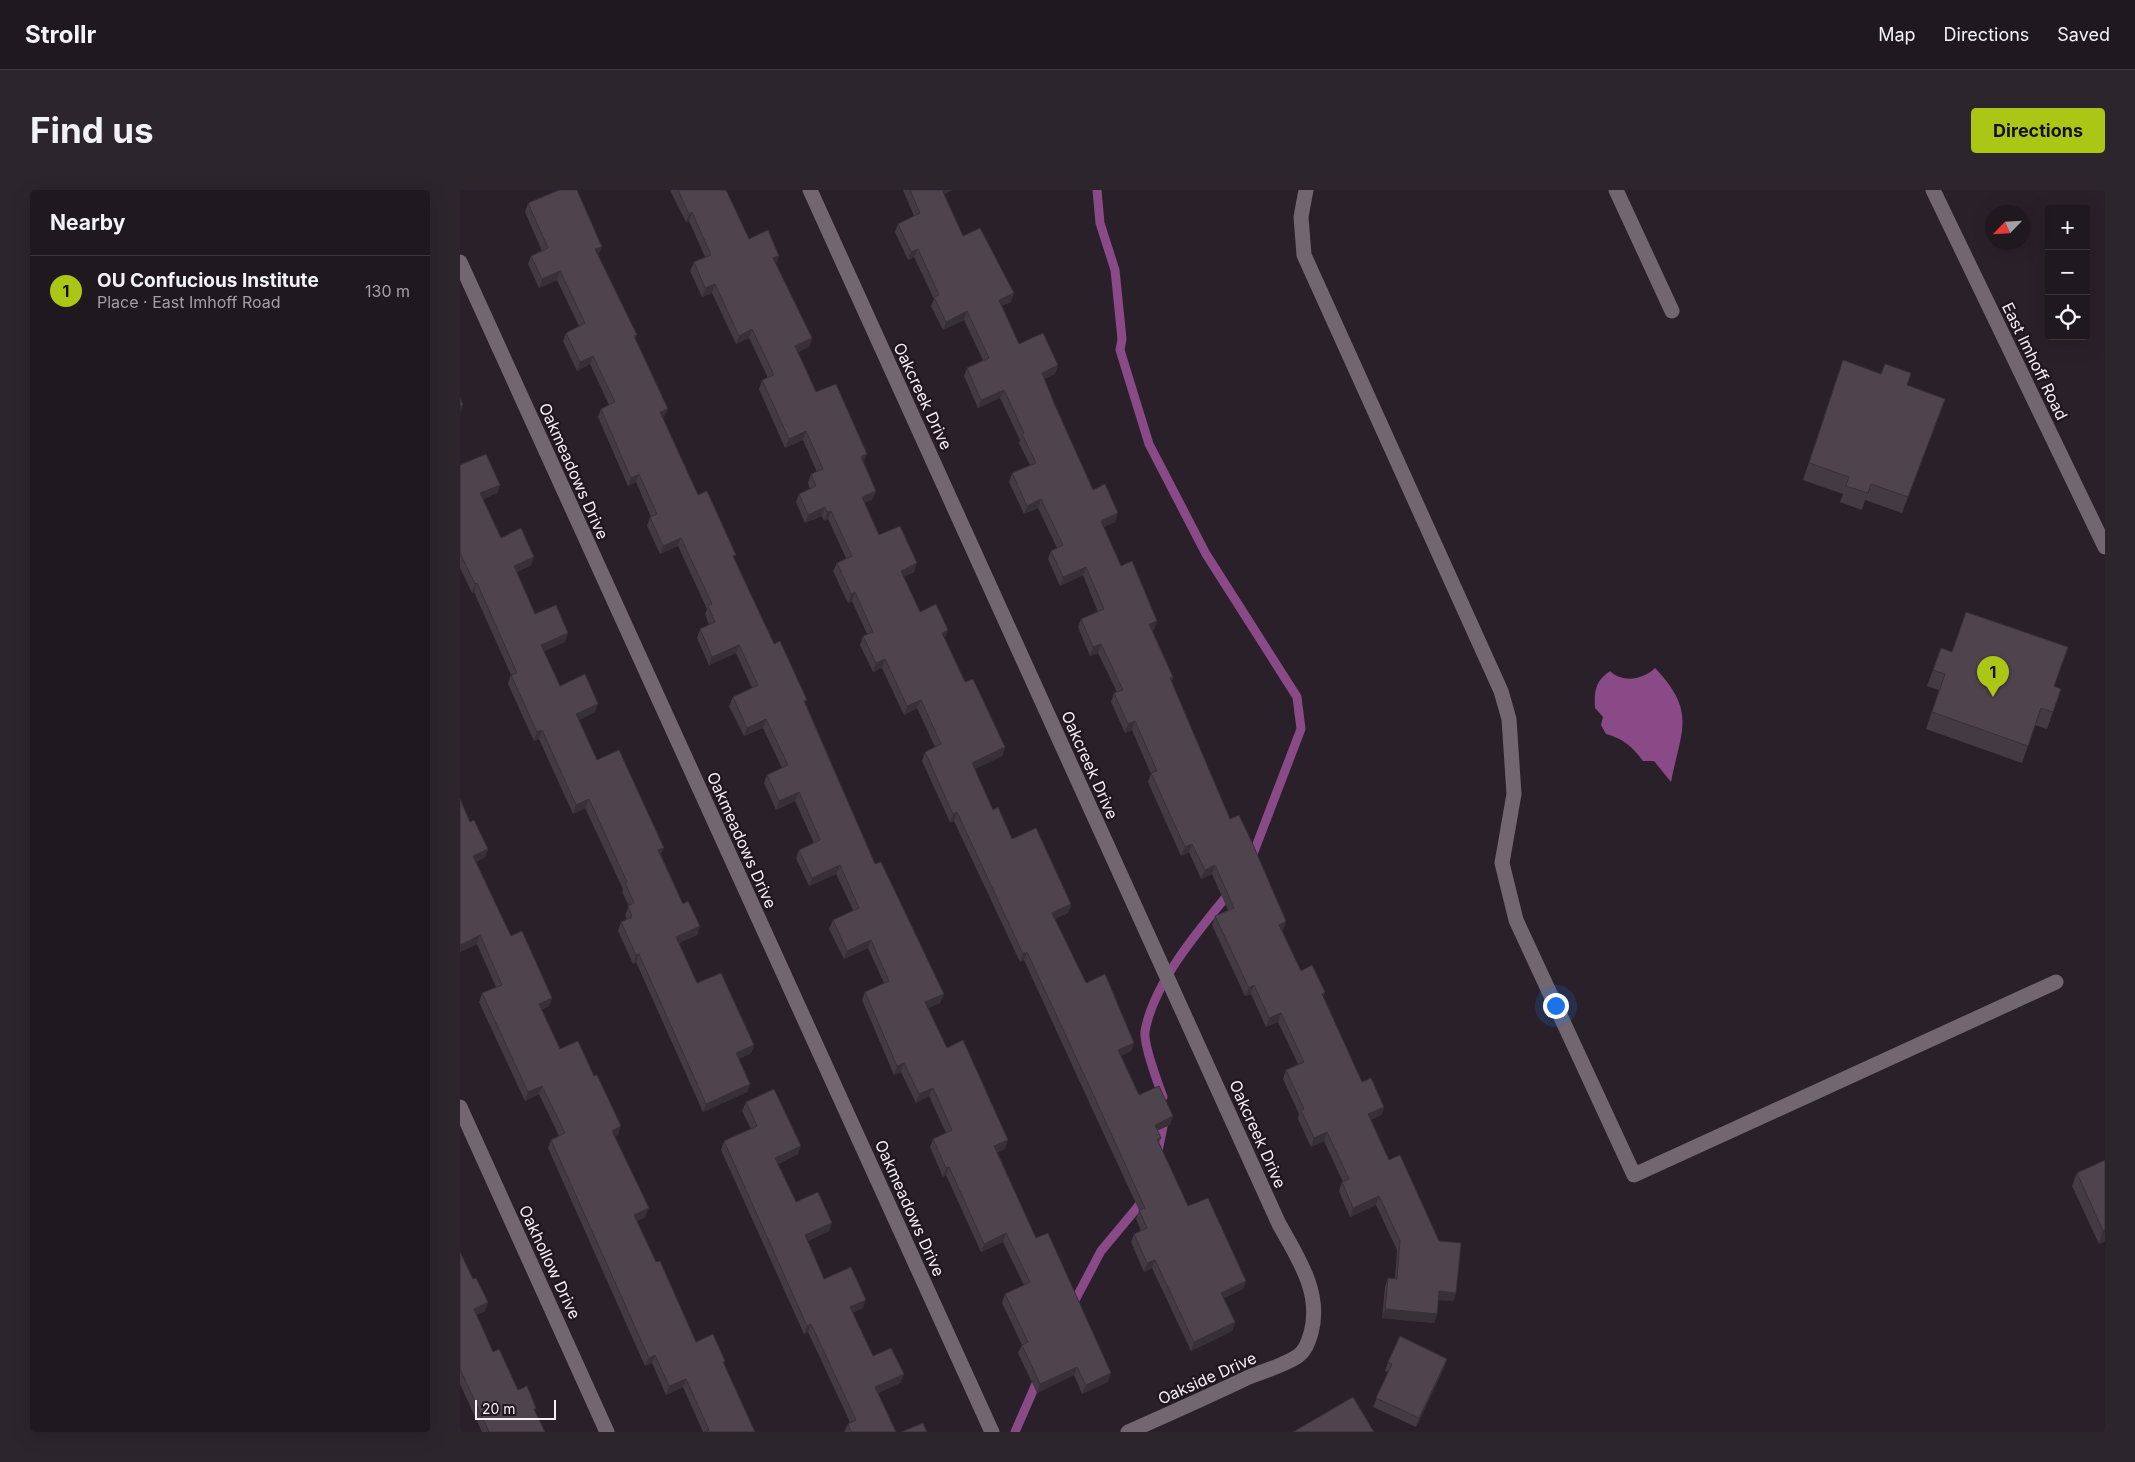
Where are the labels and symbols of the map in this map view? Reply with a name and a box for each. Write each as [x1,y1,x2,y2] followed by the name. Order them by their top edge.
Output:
[1985,205,2030,250] north arrow
[1998,299,2072,423] street label: East Imhoff Road
[889,339,957,453] street label: Oakcreek Drive
[535,400,613,542] street label: Oakmeadows Drive
[1977,656,2009,697] pin: 1
[1057,708,1123,822] street label: Oakcreek Drive
[703,769,781,911] street label: Oakmeadows Drive
[1543,993,1569,1019] your location
[1225,1077,1291,1191] street label: Oakcreek Drive
[871,1137,949,1279] street label: Oakmeadows Drive
[515,1202,585,1322] street label: Oakhollow Drive
[1155,1347,1259,1409] street label: Oakside Drive
[475,1397,556,1420] scale bar

